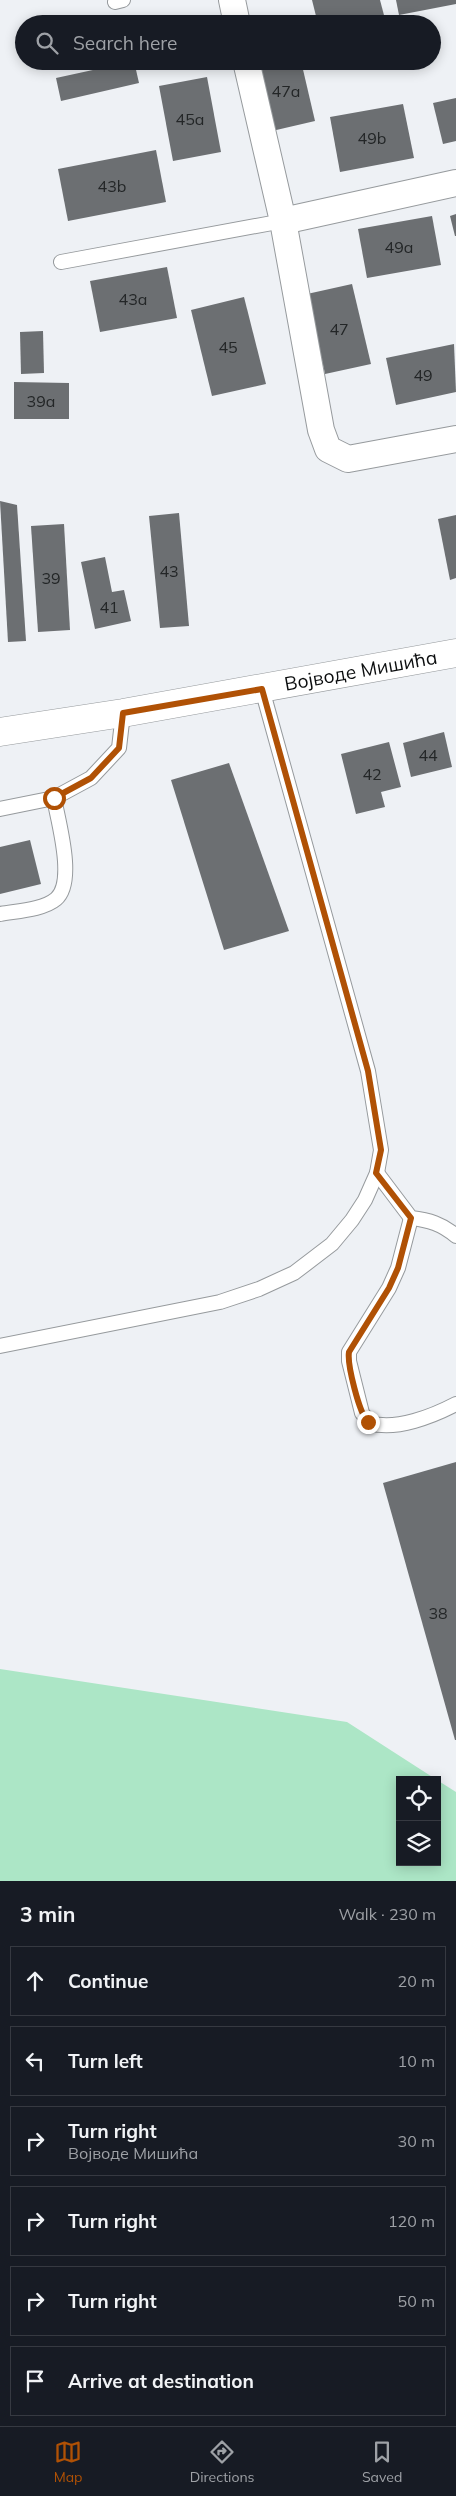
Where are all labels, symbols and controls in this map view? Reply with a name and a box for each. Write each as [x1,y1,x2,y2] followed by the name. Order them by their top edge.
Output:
[15,15,441,70] search box
[33,29,61,57] icon: search
[73,31,177,55] text: Search here
[272,81,300,101] house number: 47a
[176,109,204,129] house number: 45a
[358,128,386,148] house number: 49b
[98,176,126,196] house number: 43b
[385,237,413,257] house number: 49a
[119,289,147,309] house number: 43a
[329,319,349,339] house number: 47
[218,337,238,357] house number: 45
[413,365,433,385] house number: 49
[27,391,55,411] house number: 39a
[159,561,179,581] house number: 43
[41,568,61,588] house number: 39
[99,597,119,617] house number: 41
[282,645,439,696] street label: Војводе Мишића
[418,745,438,765] house number: 44
[362,764,382,784] house number: 42
[43,787,66,810] route start
[357,1411,380,1434] route end
[428,1603,448,1623] house number: 38
[396,1776,441,1866] map controls
[396,1776,441,1821] button: locate
[396,1821,441,1866] button: layers
[20,1901,75,1927] text: 3 min
[338,1904,436,1924] text: Walk · 230 m
[21,1967,49,1995] icon: ahead
[68,1969,148,1993] text: Continue
[398,1971,435,1991] text: 20 m
[21,2047,49,2075] icon: left
[68,2049,143,2073] text: Turn left
[398,2051,435,2071] text: 10 m
[68,2119,157,2143] text: Turn right
[21,2127,49,2155] icon: right
[398,2131,435,2151] text: 30 m
[68,2143,198,2163] text: Војводе Мишића
[21,2207,49,2235] icon: right
[68,2209,157,2233] text: Turn right
[388,2211,435,2231] text: 120 m
[21,2287,49,2315] icon: right
[68,2289,157,2313] text: Turn right
[398,2291,435,2311] text: 50 m
[21,2367,49,2395] icon: arrive
[68,2369,254,2393] text: Arrive at destination
[54,2438,82,2486] tab: Map
[190,2438,255,2486] tab: Directions
[362,2438,402,2486] tab: Saved

